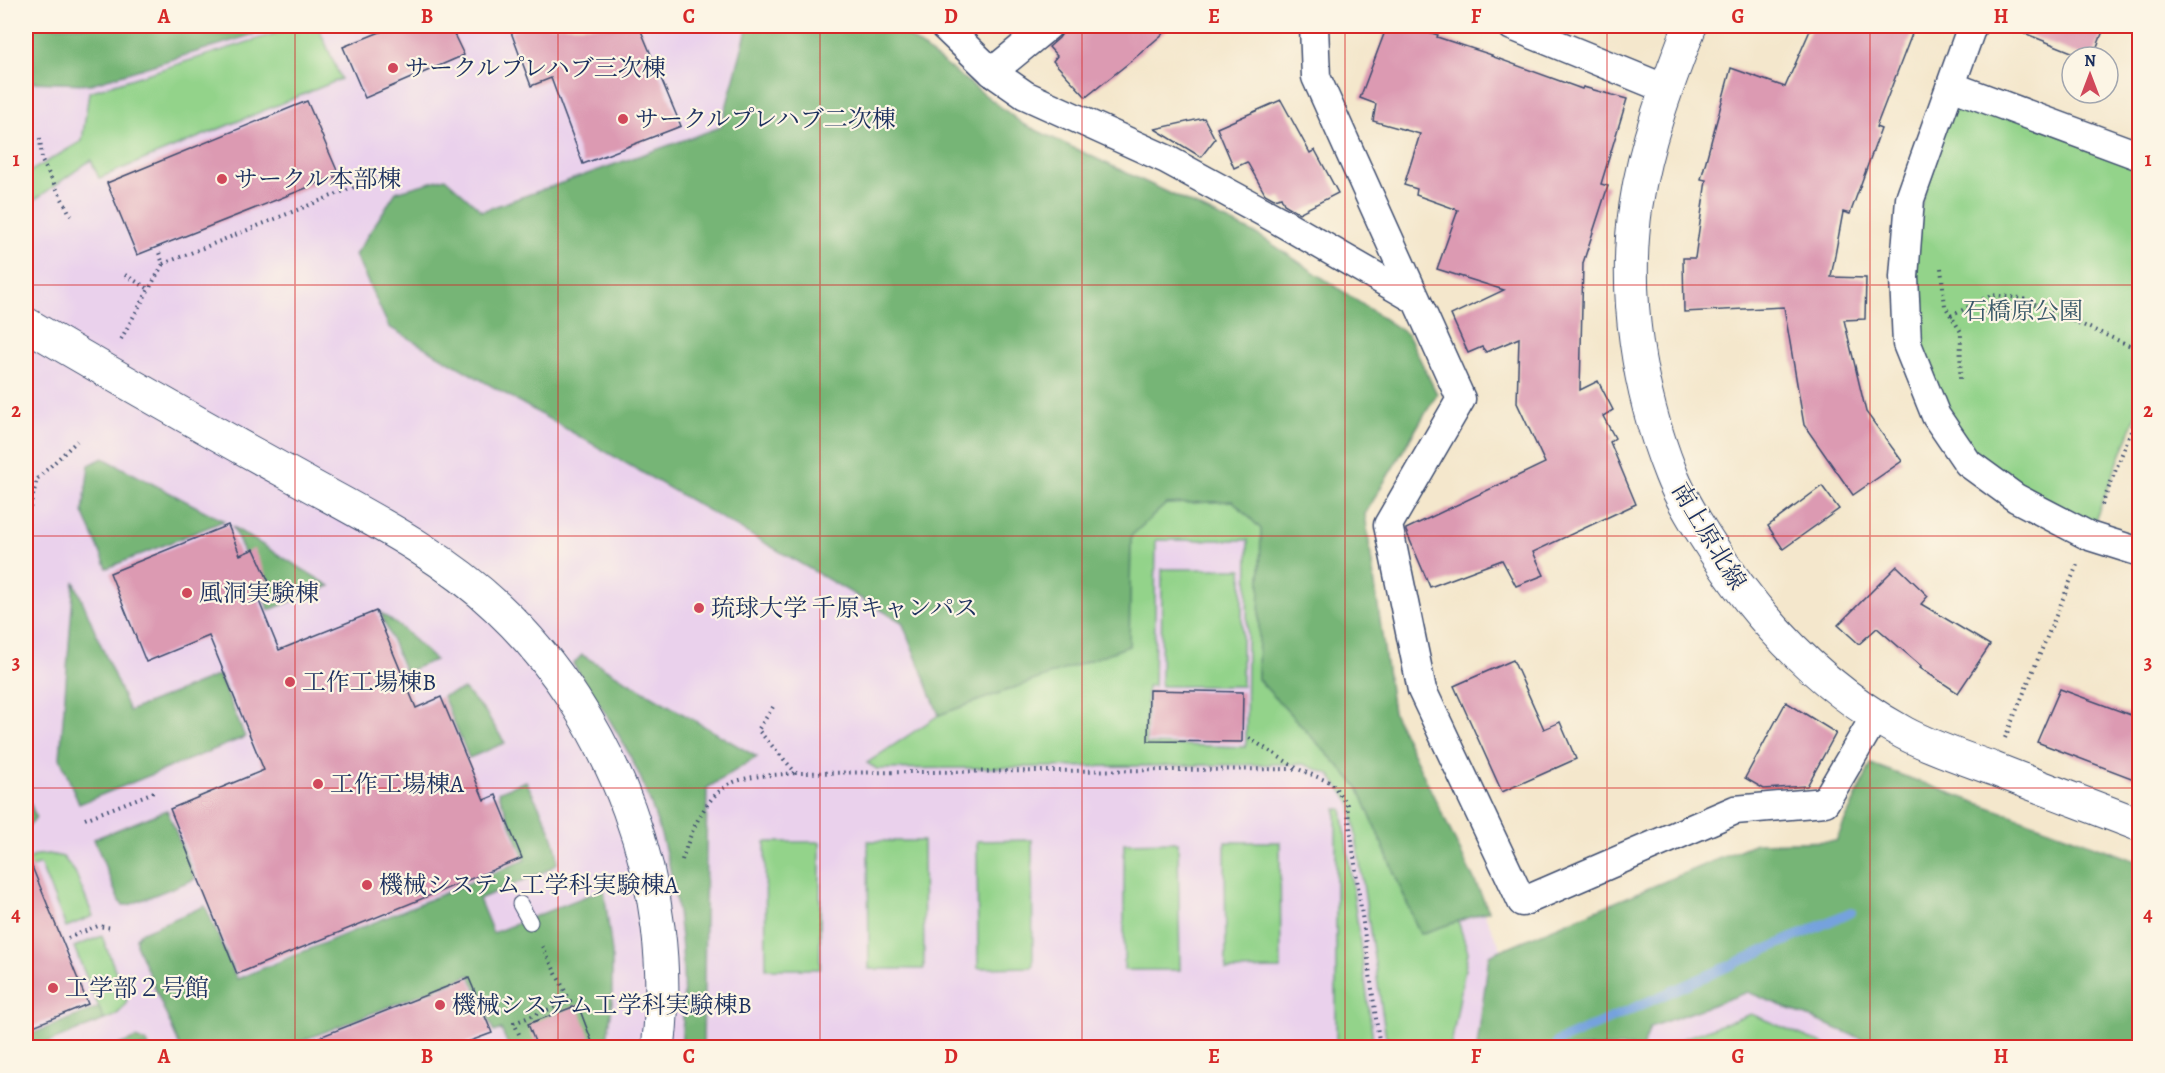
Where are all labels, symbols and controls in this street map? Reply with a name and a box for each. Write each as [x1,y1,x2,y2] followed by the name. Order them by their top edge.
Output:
[157,3,171,30] text: A
[421,3,433,30] text: B
[683,3,695,30] text: C
[944,3,958,30] text: D
[1208,3,1220,30] text: E
[1471,3,1482,30] text: F
[1731,3,1745,30] text: G
[1994,3,2009,30] text: H
[2060,45,2120,105] north arrow
[2084,50,2096,72] text: N
[405,52,666,84] place label: サークルプレハブ三次棟
[386,61,400,75] marker: サークルプレハブ三次棟
[635,103,896,135] place label: サークルプレハブ二次棟
[616,112,630,126] marker: サークルプレハブ二次棟
[12,146,20,173] text: 1
[2144,146,2152,173] text: 1
[234,163,401,195] place label: サークル本部棟
[215,172,229,186] marker: サークル本部棟
[1963,295,2083,327] park label: 石橋原公園
[11,397,21,424] text: 2
[2143,397,2153,424] text: 2
[1664,476,1754,596] street label: 南上原北線
[199,577,319,609] place label: 風洞実験棟
[180,586,194,600] marker: 風洞実験棟
[711,592,978,624] place label: 琉球大学 千原キャンパス
[692,601,706,615] marker: 琉球大学 千原キャンパス
[12,649,20,676] text: 3
[2144,649,2152,676] text: 3
[302,666,436,698] place label: 工作工場棟B
[283,675,297,689] marker: 工作工場棟B
[330,768,465,800] place label: 工作工場棟A
[311,777,325,791] marker: 工作工場棟A
[379,869,680,901] place label: 機械システム工学科実験棟A
[360,878,374,892] marker: 機械システム工学科実験棟A
[11,901,21,928] text: 4
[2143,901,2153,928] text: 4
[65,972,209,1004] place label: 工学部２号館
[46,981,60,995] marker: 工学部２号館
[452,989,752,1021] place label: 機械システム工学科実験棟B
[433,998,447,1012] marker: 機械システム工学科実験棟B
[157,1043,171,1070] text: A
[421,1043,433,1070] text: B
[683,1043,695,1070] text: C
[944,1043,958,1070] text: D
[1208,1043,1220,1070] text: E
[1471,1043,1482,1070] text: F
[1731,1043,1745,1070] text: G
[1994,1043,2009,1070] text: H

